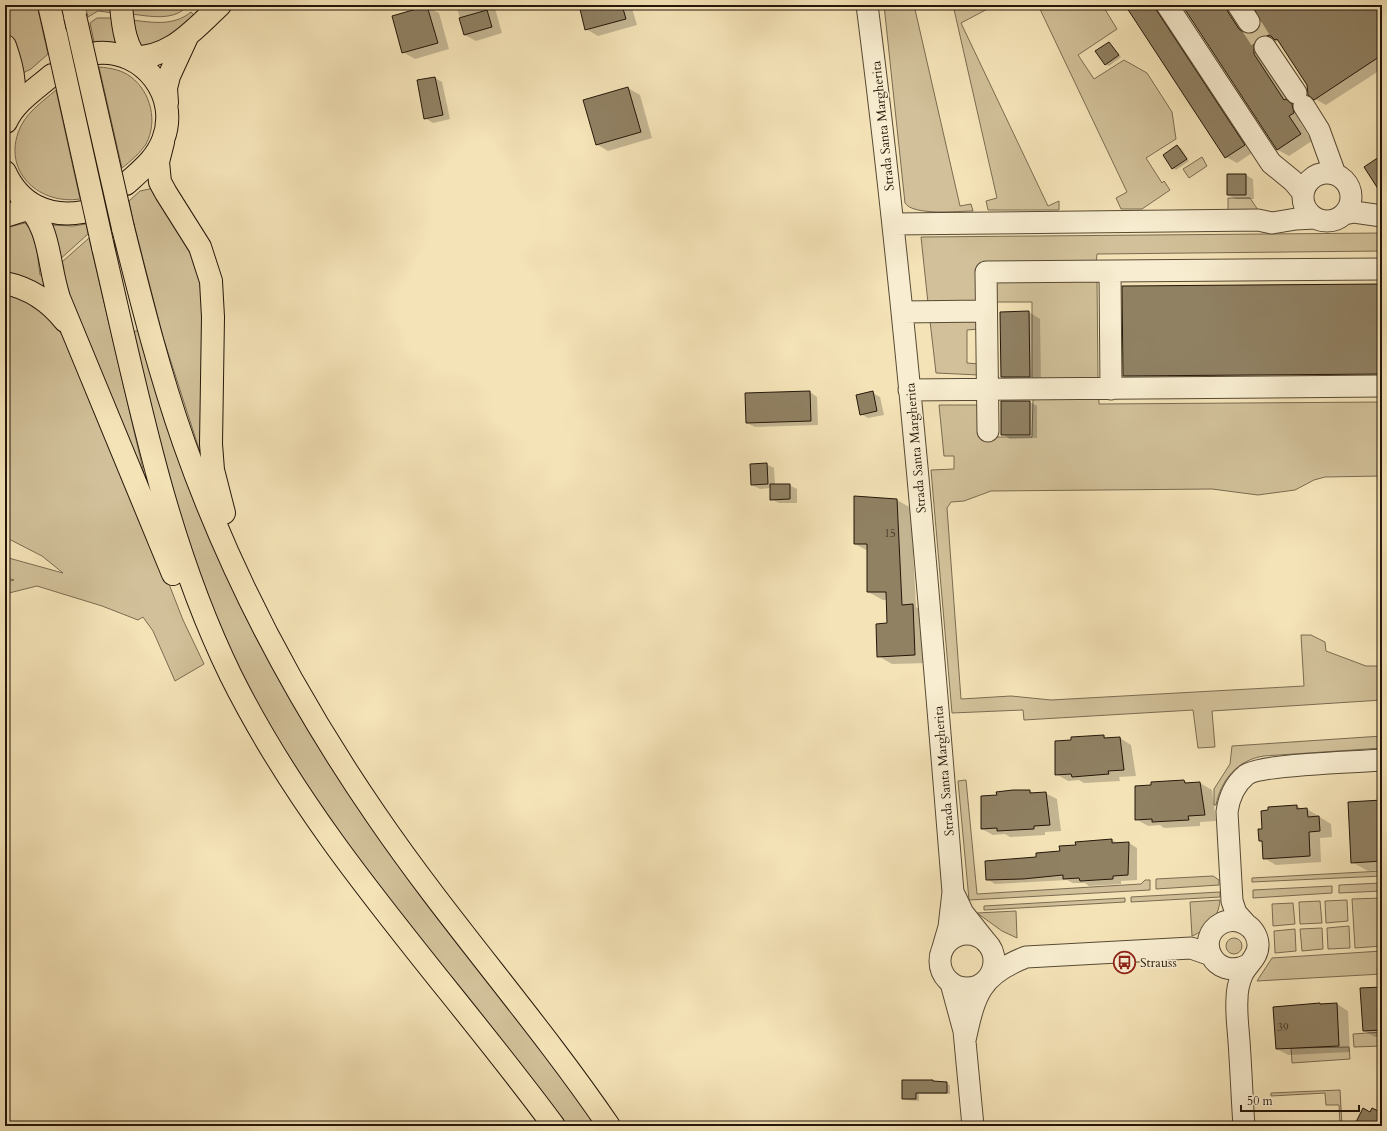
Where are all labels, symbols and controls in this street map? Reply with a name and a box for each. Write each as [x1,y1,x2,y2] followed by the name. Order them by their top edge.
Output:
[867,60,899,192] street label: Strada Santa Margherita
[901,382,931,514] street label: Strada Santa Margherita
[884,526,896,541] house number: 15
[929,705,959,837] street label: Strada Santa Margherita
[1111,949,1137,975] bus stop icon: Strauss
[1140,954,1177,972] place label: Strauss
[1277,1020,1289,1035] house number: 39
[1241,1087,1359,1113] scale bar
[1247,1093,1274,1109] text: 50 m

